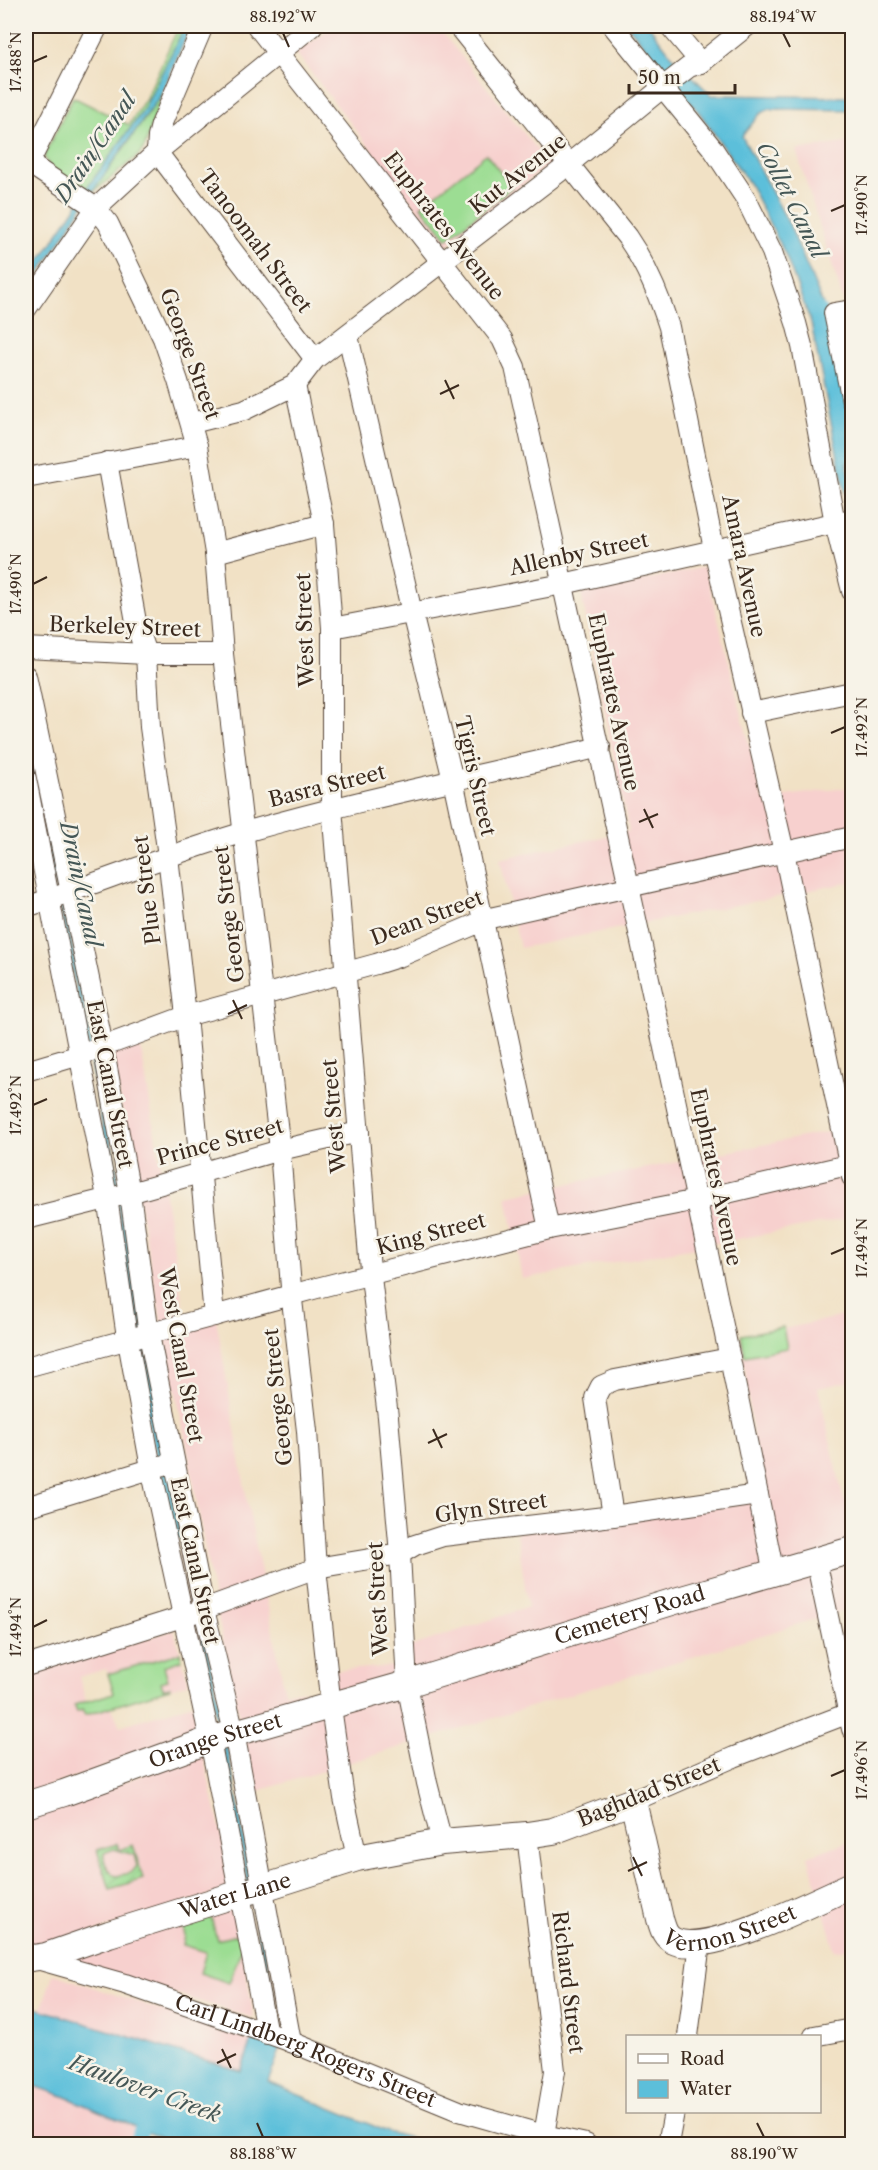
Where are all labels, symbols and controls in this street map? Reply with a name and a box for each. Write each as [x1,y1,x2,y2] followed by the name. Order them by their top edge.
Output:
[250,7,317,26] text: 88.192°W
[750,7,817,26] text: 88.194°W
[6,32,25,92] text: 17.488°N
[629,57,736,95] scale bar
[638,67,681,89] text: 50 m
[47,84,144,209] water label: Drain/Canal
[464,128,571,219] street label: Kut Avenue
[751,137,834,266] water label: Collet Canal
[379,147,510,305] street label: Euphrates Avenue
[193,164,318,318] street label: Tanoomah Street
[852,174,871,236] text: 17.490°N
[155,285,226,424] street label: George Street
[717,491,772,639] street label: Amara Avenue
[506,526,651,581] street label: Allenby Street
[6,553,25,615] text: 17.490°N
[290,572,319,689] street label: West Street
[49,611,202,642] street label: Berkeley Street
[583,611,646,793] street label: Euphrates Avenue
[852,697,871,757] text: 17.492°N
[450,713,502,839] street label: Tigris Street
[266,759,388,812] street label: Basra Street
[54,817,108,952] water label: Drain/Canal
[127,833,166,946] street label: Plue Street
[208,843,249,984] street label: George Street
[367,884,487,950] street label: Dean Street
[82,998,139,1171] street label: East Canal Street
[316,1057,351,1175] street label: West Street
[6,1075,25,1135] text: 17.492°N
[685,1086,748,1268] street label: Euphrates Avenue
[154,1112,287,1170] street label: Prince Street
[374,1207,489,1260] street label: King Street
[852,1218,871,1278] text: 17.494°N
[154,1264,209,1445] street label: West Canal Street
[258,1326,297,1467] street label: George Street
[166,1475,226,1647] street label: East Canal Street
[433,1487,549,1528] street label: Glyn Street
[362,1541,393,1658] street label: West Street
[551,1580,708,1650] street label: Cemetery Road
[6,1597,25,1657] text: 17.494°N
[145,1707,285,1773] street label: Orange Street
[852,1740,871,1800] text: 17.496°N
[574,1751,724,1832] street label: Baghdad Street
[175,1867,294,1924] street label: Water Lane
[657,1899,800,1956] street label: Vernon Street
[547,1909,590,2055] street label: Richard Street
[172,1989,440,2112] street label: Carl Lindberg Rogers Street
[626,2035,821,2113] legend
[63,2048,225,2129] water label: Haulover Creek
[680,2048,725,2070] text: Road
[679,2078,732,2100] text: Water
[229,2144,297,2163] text: 88.188°W
[730,2144,798,2163] text: 88.190°W

